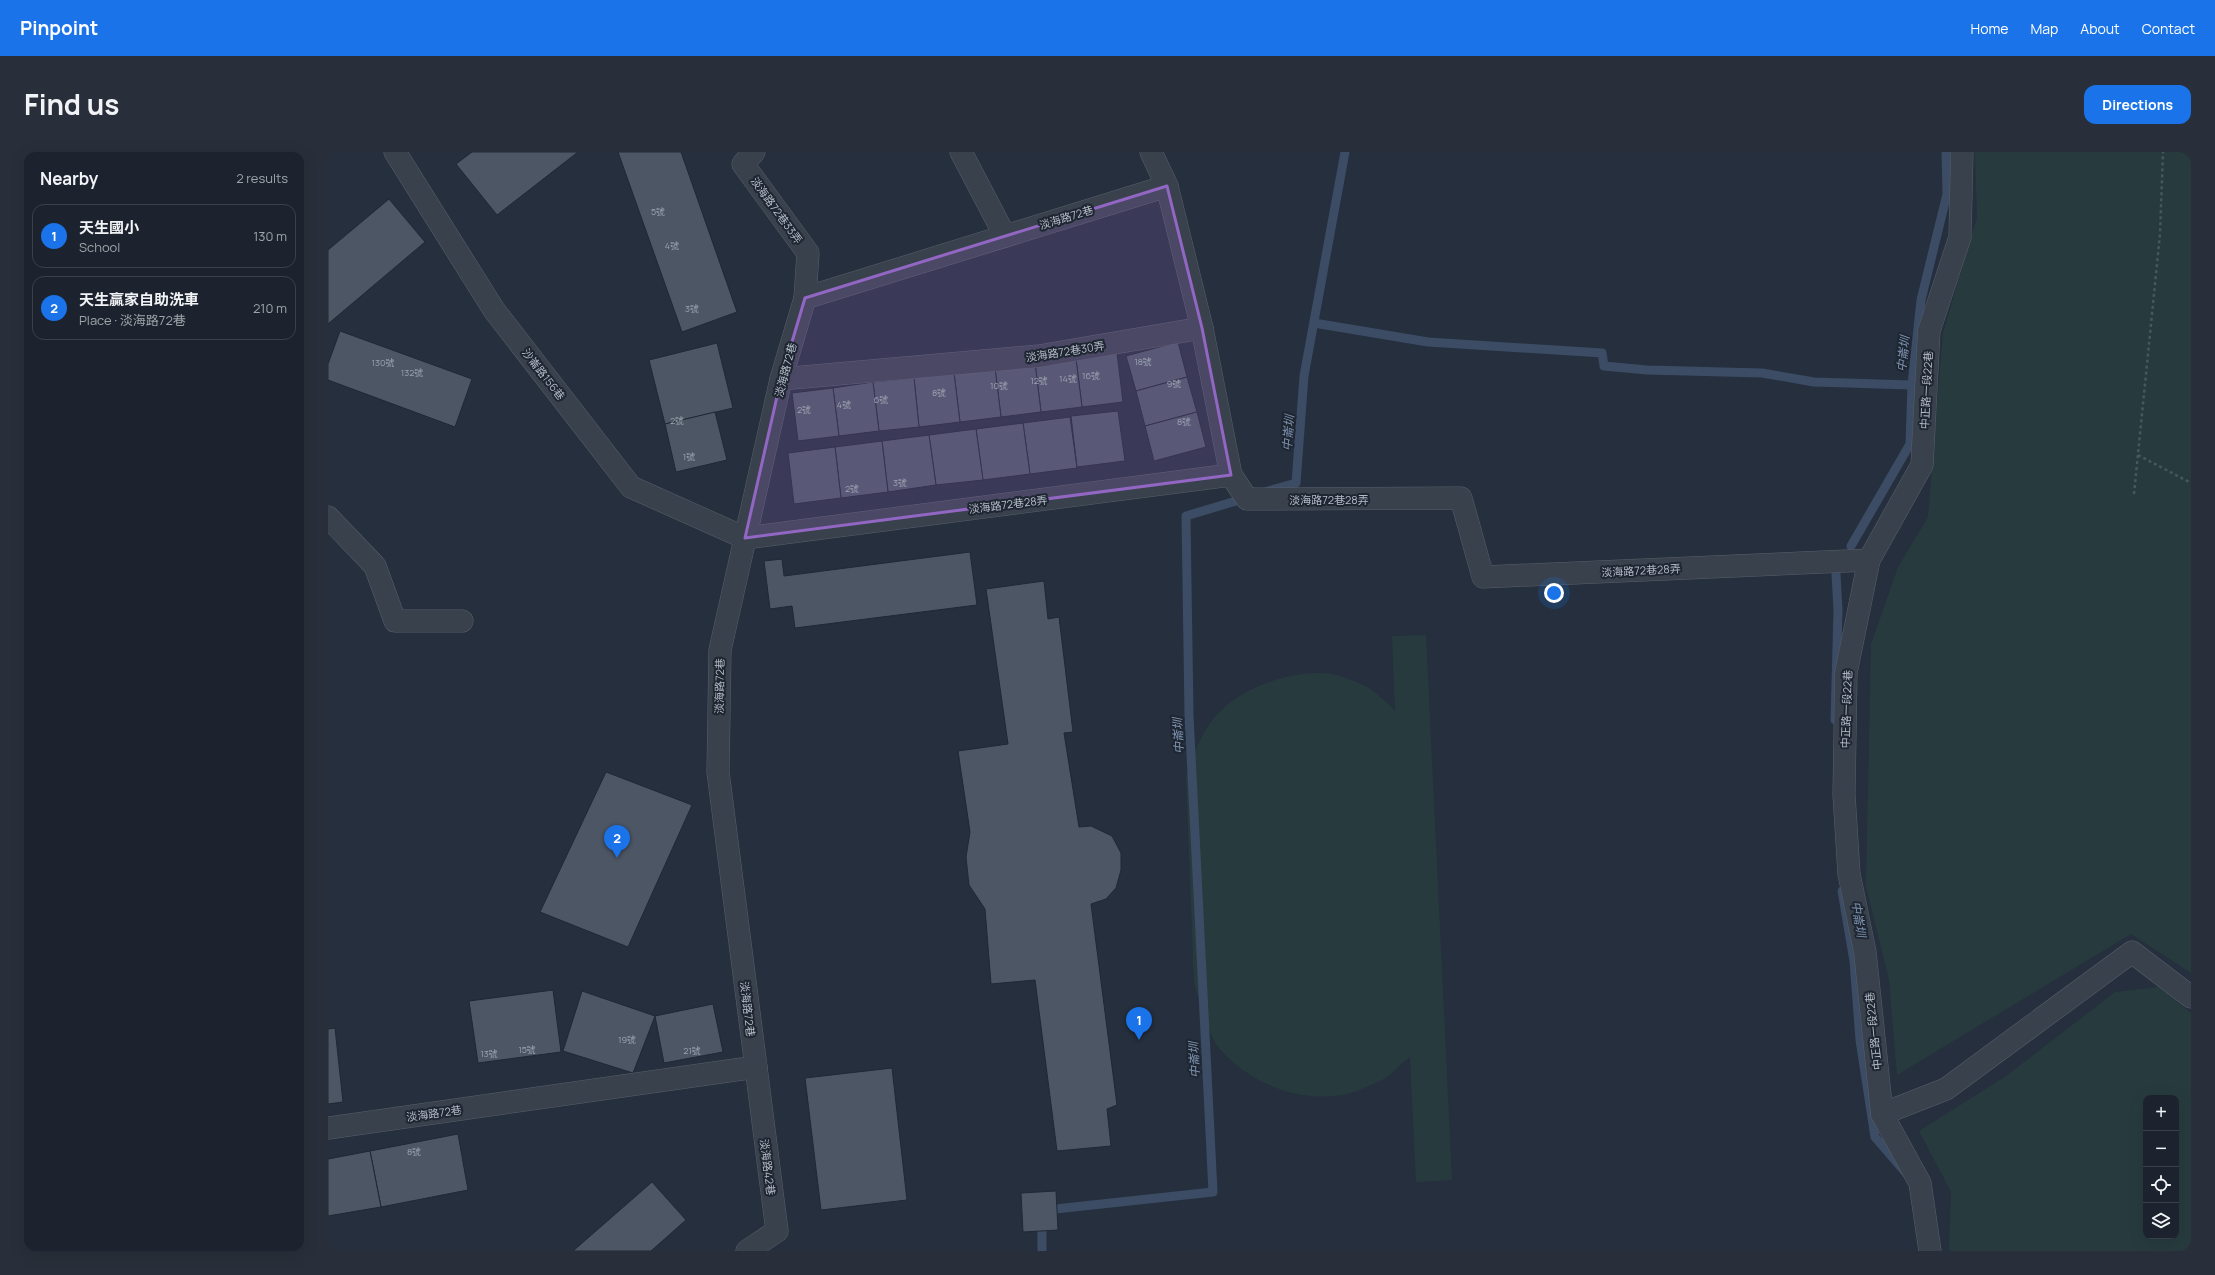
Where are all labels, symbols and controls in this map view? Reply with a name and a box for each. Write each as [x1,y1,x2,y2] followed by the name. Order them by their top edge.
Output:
[20,15,98,41] text: Pinpoint
[1971,19,2008,38] text: Home
[2030,19,2058,38] text: Map
[2080,19,2120,38] text: About
[2142,19,2195,38] text: Contact
[24,85,119,123] text: Find us
[2084,85,2191,124] button: Directions
[40,167,98,190] text: Nearby
[236,169,288,187] text: 2 results
[748,174,806,246] street label: 淡海路72巷33弄
[1037,202,1095,232] street label: 淡海路72巷
[651,205,665,218] house number: 5號
[79,217,139,238] text: 天生國小
[51,227,57,245] text: 1
[253,227,287,245] text: 130 m
[79,238,120,256] text: School
[665,239,679,252] house number: 4號
[79,289,199,310] text: 天生贏家自助洗車
[50,299,58,317] text: 2
[253,299,287,317] text: 210 m
[685,302,699,315] house number: 3號
[79,311,186,329] text: Place · 淡海路72巷
[1893,333,1914,373] water label: 中崙圳
[1025,337,1105,365] street label: 淡海路72巷30弄
[771,341,799,399] street label: 淡海路72巷
[519,345,569,403] street label: 沙崙路156巷
[1916,350,1936,430] street label: 中正路一段22巷
[1134,355,1152,368] house number: 18號
[372,356,394,369] house number: 130號
[401,366,423,379] house number: 132號
[1082,369,1100,382] house number: 16號
[1059,372,1077,385] house number: 14號
[1030,374,1048,387] house number: 12號
[1167,377,1181,390] house number: 9號
[990,379,1008,392] house number: 10號
[932,386,946,399] house number: 8號
[874,393,888,406] house number: 6號
[837,398,851,411] house number: 4號
[797,403,811,416] house number: 2號
[1278,412,1298,452] water label: 中崙圳
[670,414,684,427] house number: 2號
[1177,415,1191,428] house number: 8號
[683,450,695,463] house number: 1號
[893,476,907,489] house number: 3號
[845,482,859,495] house number: 2號
[968,492,1048,516] street label: 淡海路72巷28弄
[1289,492,1369,507] street label: 淡海路72巷28弄
[1601,560,1681,580] street label: 淡海路72巷28弄
[1544,583,1564,603] your location
[711,658,727,714] street label: 淡海路72巷
[1837,669,1855,749] street label: 中正路一段22巷
[1168,716,1187,754] water label: 中崙圳
[604,825,630,858] pin: 2
[1848,900,1871,940] water label: 中崙圳
[737,980,759,1038] street label: 淡海路72巷
[1861,991,1885,1071] street label: 中正路一段22巷
[1126,1007,1152,1040] pin: 1
[618,1033,636,1046] house number: 19號
[1184,1040,1203,1078] water label: 中崙圳
[518,1043,536,1056] house number: 15號
[683,1044,701,1057] house number: 21號
[480,1047,498,1060] house number: 13號
[2143,1095,2179,1239] map controls
[2143,1095,2179,1131] button: +
[405,1102,463,1124] street label: 淡海路72巷
[2143,1131,2179,1167] button: −
[757,1138,779,1196] street label: 淡海路42巷
[407,1145,421,1158] house number: 8號
[2143,1167,2179,1203] button: locate
[2143,1203,2179,1239] button: layers

